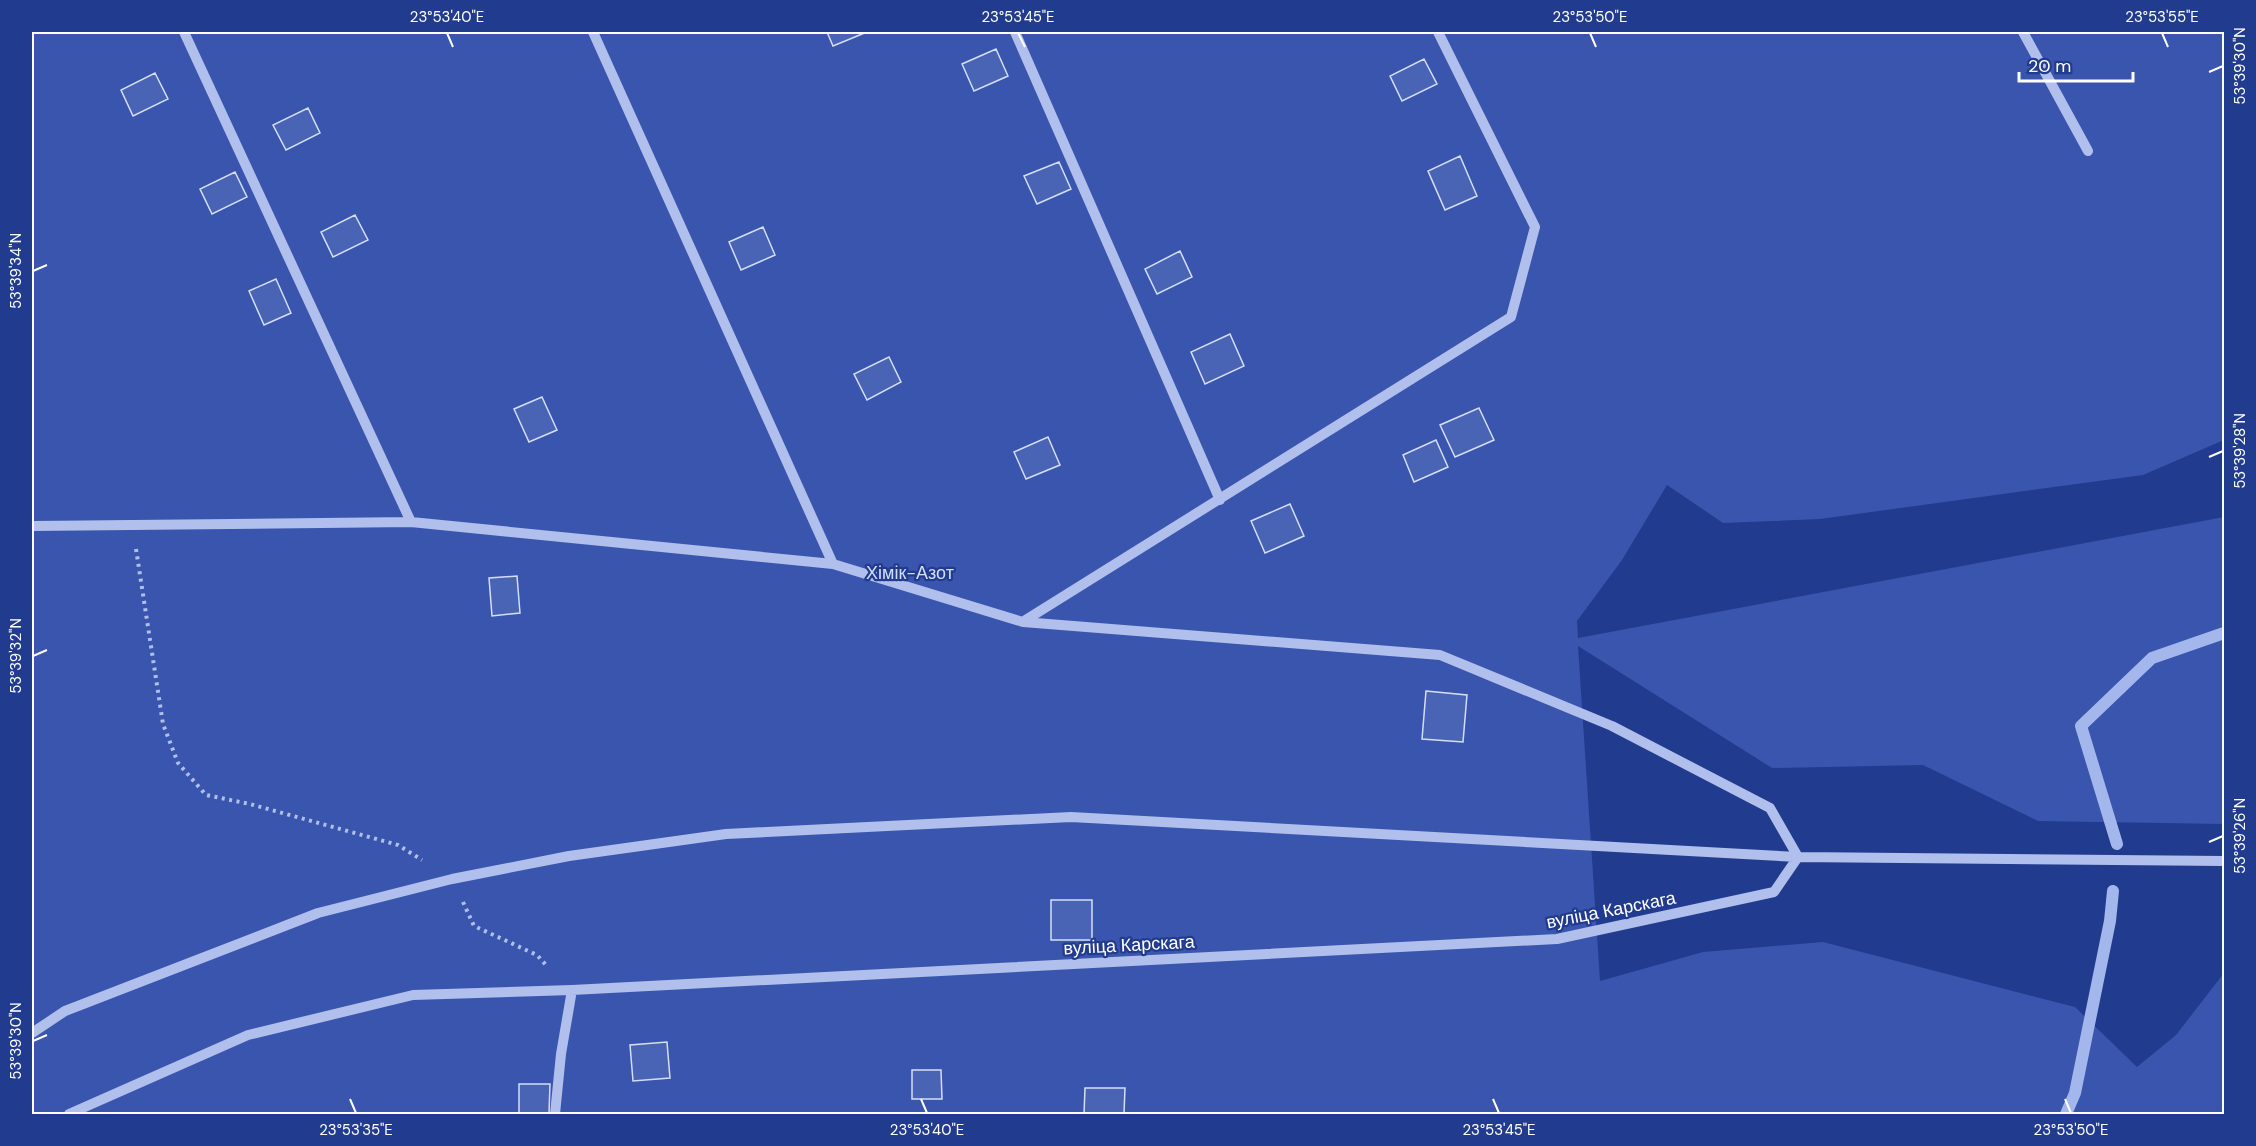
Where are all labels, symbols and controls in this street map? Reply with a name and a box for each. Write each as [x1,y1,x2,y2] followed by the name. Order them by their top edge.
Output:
[410,7,484,27] text: 23°53'40"E
[981,7,1055,27] text: 23°53'45"E
[1553,7,1627,27] text: 23°53'50"E
[2125,7,2199,27] text: 23°53'55"E
[2230,27,2250,105] text: 53°39'30"N
[2019,45,2133,83] scale bar
[2028,54,2071,78] text: 20 m
[6,233,26,309] text: 53°39'34"N
[2230,413,2250,489] text: 53°39'28"N
[866,561,954,585] park label: Хімік-Азот
[6,618,26,694] text: 53°39'32"N
[2230,798,2250,874] text: 53°39'26"N
[1544,886,1679,934] street label: вуліца Карскага
[1063,930,1196,960] street label: вуліца Карскага
[6,1002,26,1080] text: 53°39'30"N
[319,1120,393,1140] text: 23°53'35"E
[890,1120,964,1140] text: 23°53'40"E
[1462,1120,1536,1140] text: 23°53'45"E
[2034,1120,2108,1140] text: 23°53'50"E

